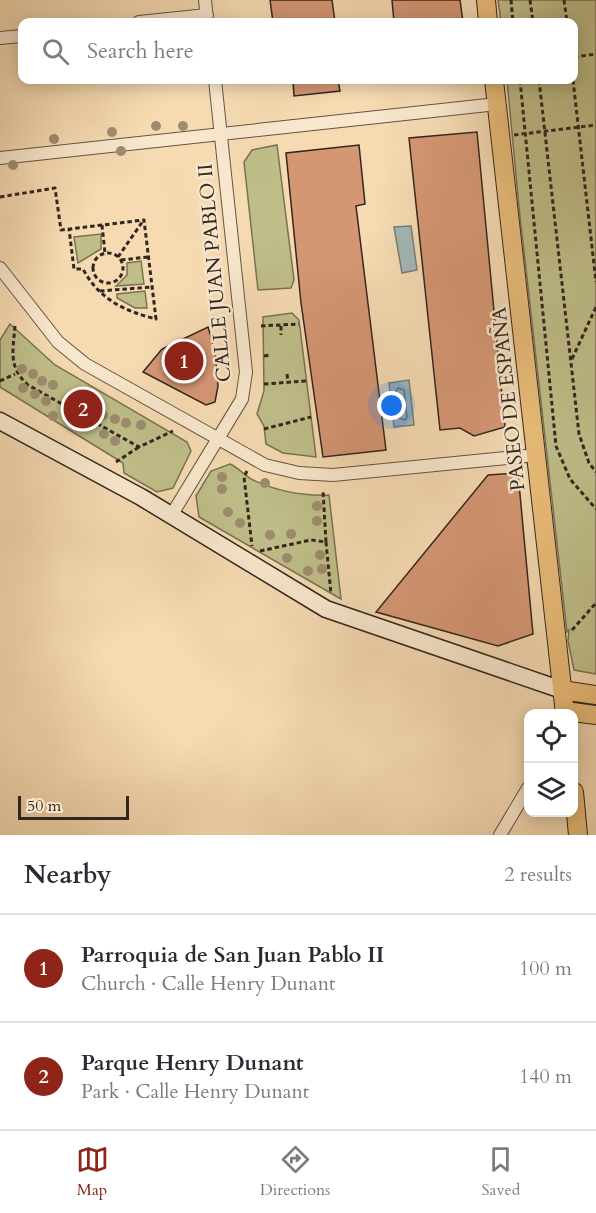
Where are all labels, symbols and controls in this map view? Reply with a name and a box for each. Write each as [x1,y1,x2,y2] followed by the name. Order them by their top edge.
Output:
[18,18,578,84] search box
[39,35,72,68] icon: search
[87,36,194,66] text: Search here
[191,163,238,383] street label: CALLE JUAN PABLO II
[485,305,532,492] street label: PASEO DE ESPAÑA
[164,338,204,384] pin: 1
[64,386,103,432] pin: 2
[377,391,406,420] your location
[524,709,578,817] map controls
[524,709,578,763] button: locate
[524,763,578,817] button: layers
[18,793,129,820] scale bar
[27,795,61,817] text: 50 m
[24,857,112,892] text: Nearby
[504,861,572,888] text: 2 results
[81,940,384,970] text: Parroquia de San Juan Pablo II
[38,955,49,982] text: 1
[519,955,572,982] text: 100 m
[81,970,335,997] text: Church · Calle Henry Dunant
[81,1048,304,1078] text: Parque Henry Dunant
[38,1063,49,1090] text: 2
[519,1063,572,1090] text: 140 m
[81,1078,309,1105] text: Park · Calle Henry Dunant
[76,1143,109,1201] tab: Map
[260,1143,330,1201] tab: Directions
[482,1143,520,1201] tab: Saved

